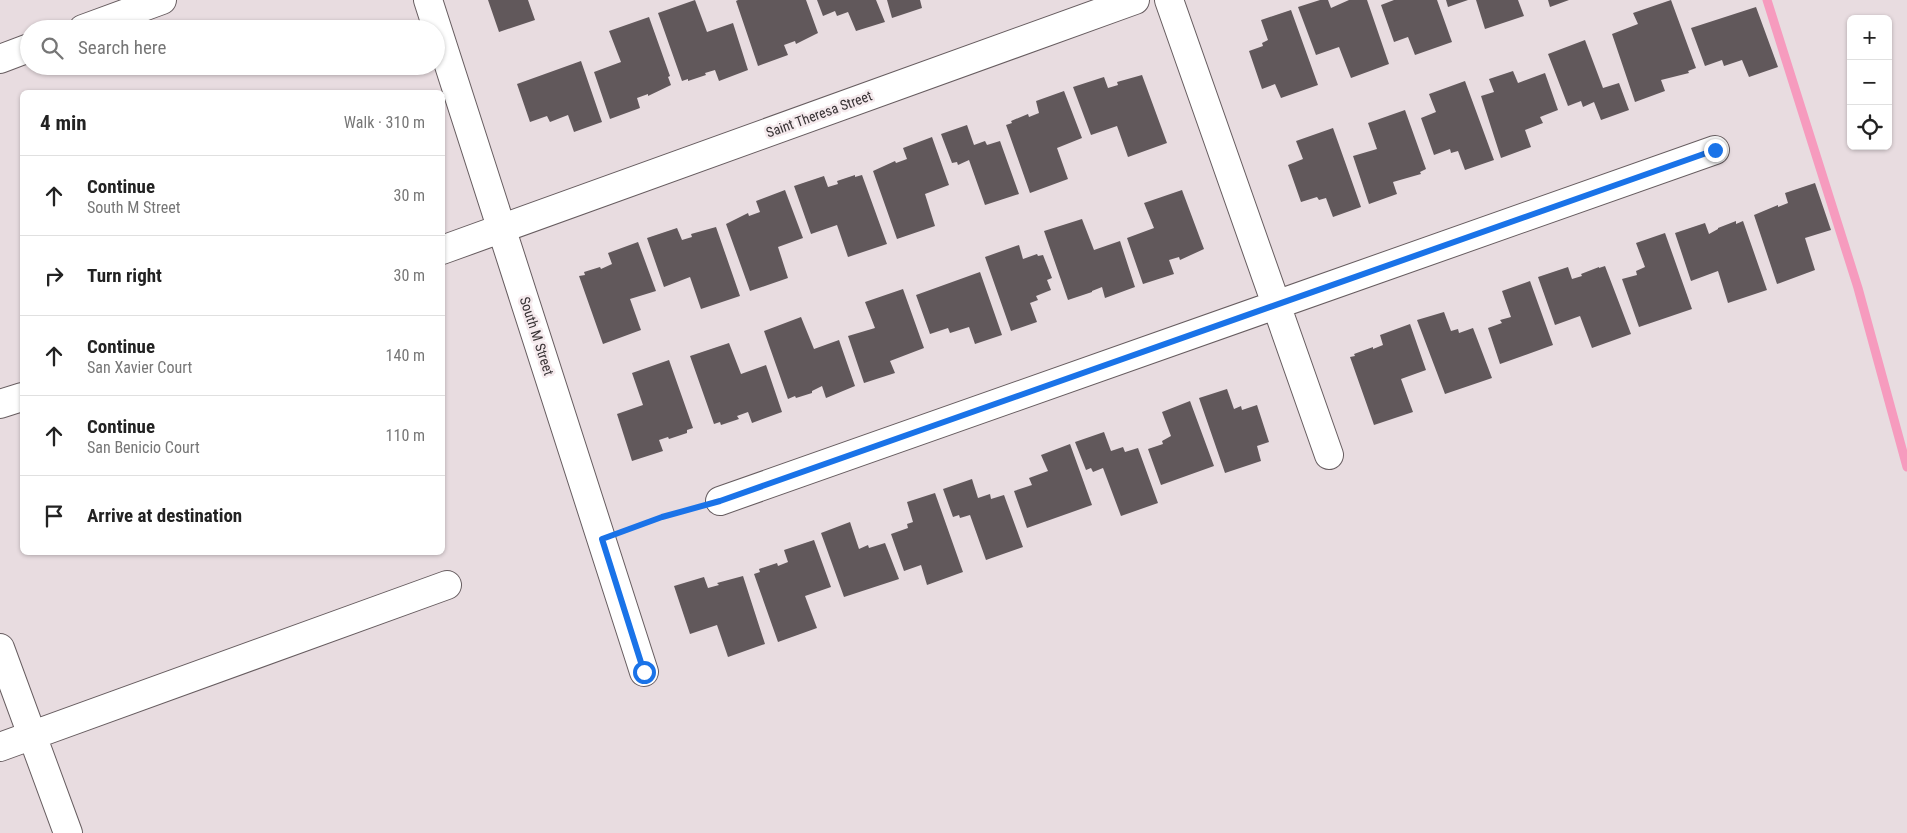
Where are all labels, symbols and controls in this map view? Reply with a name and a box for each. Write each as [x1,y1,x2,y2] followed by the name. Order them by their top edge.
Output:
[1847,15,1892,150] map controls
[1847,15,1892,60] button: +
[20,20,445,75] search box
[38,34,66,62] icon: search
[78,36,166,59] text: Search here
[1847,60,1892,105] button: −
[764,87,874,141] street label: Saint Theresa Street
[1847,105,1892,150] button: locate
[40,111,87,135] text: 4 min
[344,113,425,132] text: Walk · 310 m
[1704,139,1727,162] route end
[87,175,155,198] text: Continue
[40,182,68,210] icon: ahead
[393,186,425,205] text: 30 m
[87,198,180,217] text: South M Street
[40,262,68,290] icon: right
[87,264,162,287] text: Turn right
[393,266,425,285] text: 30 m
[517,295,557,377] street label: South M Street
[87,335,155,358] text: Continue
[40,342,68,370] icon: ahead
[386,346,425,365] text: 140 m
[87,358,192,377] text: San Xavier Court
[87,415,155,438] text: Continue
[40,422,68,450] icon: ahead
[386,426,425,445] text: 110 m
[87,438,200,457] text: San Benicio Court
[40,502,68,530] icon: arrive
[87,504,242,527] text: Arrive at destination
[633,661,656,684] route start

